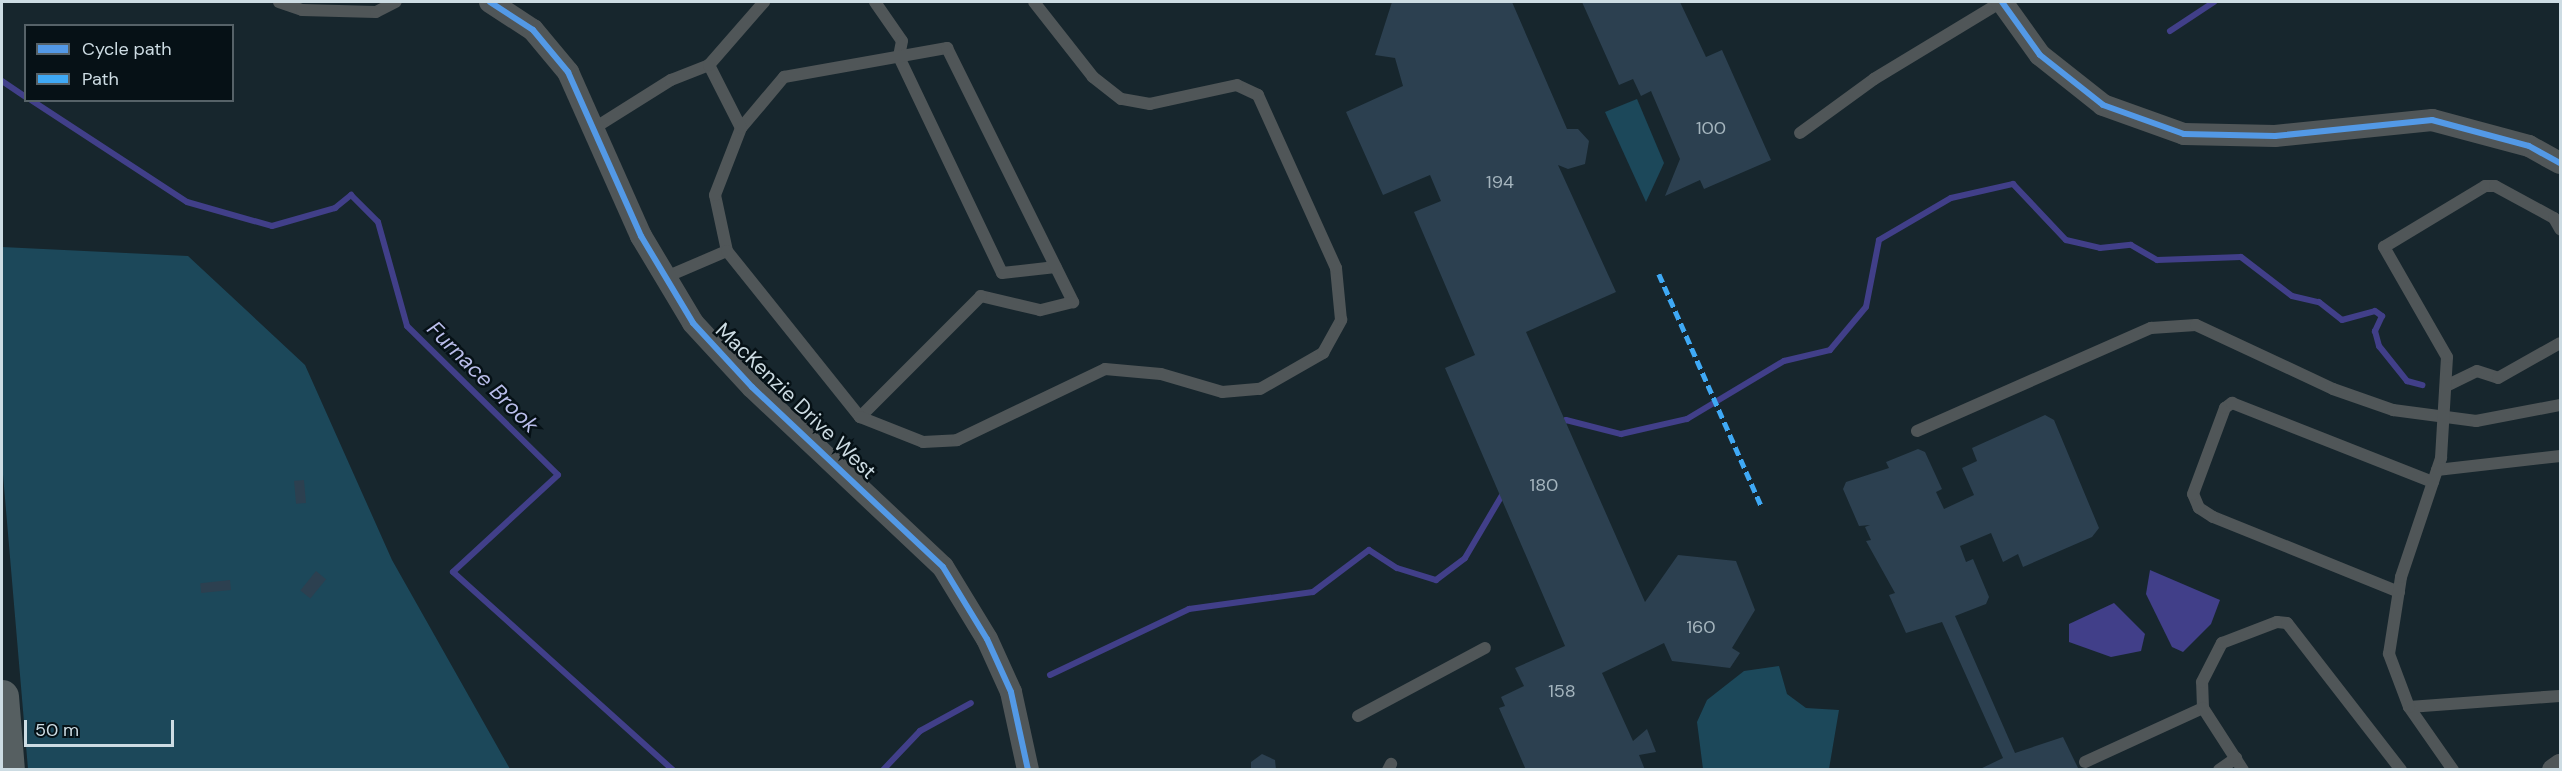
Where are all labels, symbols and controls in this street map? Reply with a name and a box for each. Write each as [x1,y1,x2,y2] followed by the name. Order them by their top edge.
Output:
[24,24,234,102] legend
[82,37,172,61] text: Cycle path
[82,67,119,91] text: Path
[1696,117,1726,139] house number: 100
[1486,171,1514,193] house number: 194
[422,316,544,438] water label: Furnace Brook
[710,318,882,484] street label: MacKenzie Drive West
[1530,474,1558,496] house number: 180
[1686,616,1716,638] house number: 160
[1548,680,1576,702] house number: 158
[27,708,177,746] scale bar
[35,718,79,742] text: 50 m

